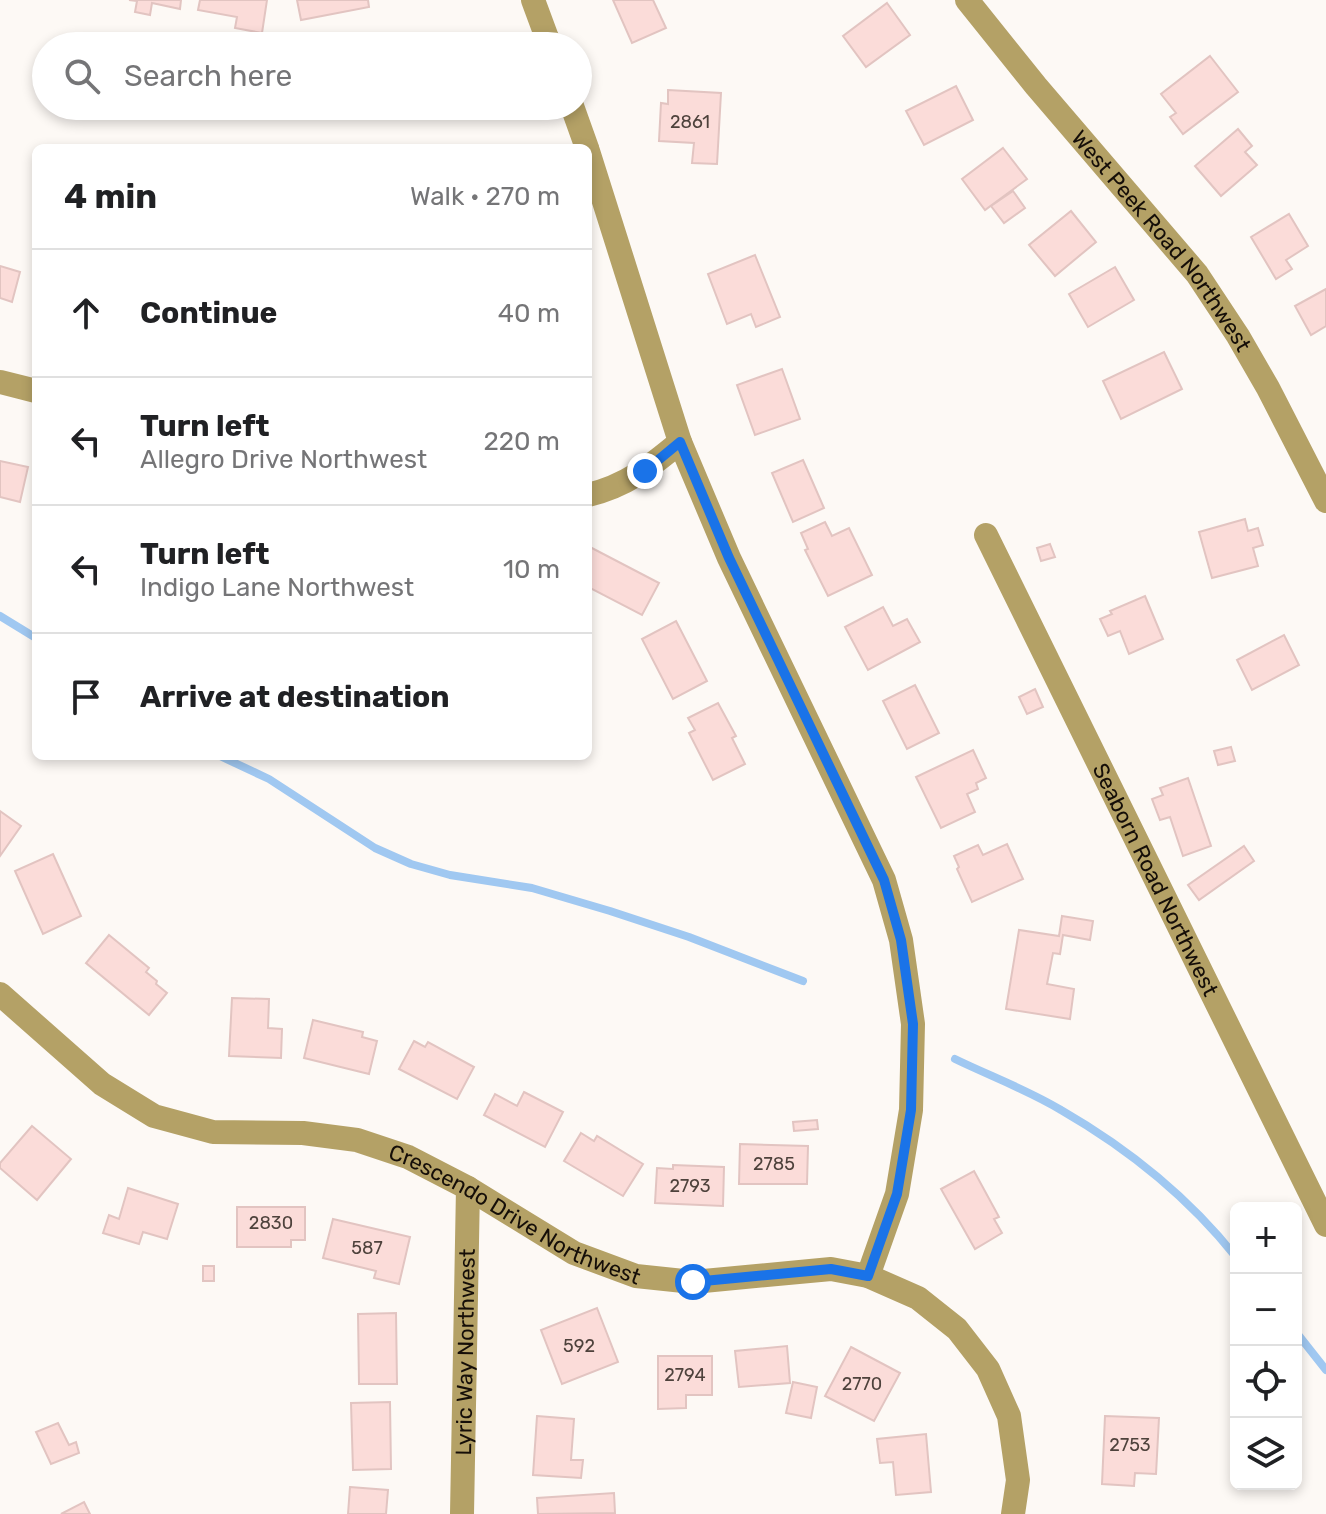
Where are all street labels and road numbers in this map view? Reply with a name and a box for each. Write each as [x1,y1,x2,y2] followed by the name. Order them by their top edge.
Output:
[1066,125,1257,357] street label: West Peek Road Northwest
[1087,759,1224,1001] street label: Seaborn Road Northwest
[385,1139,645,1291] street label: Crescendo Drive Northwest
[450,1248,481,1456] street label: Lyric Way Northwest

